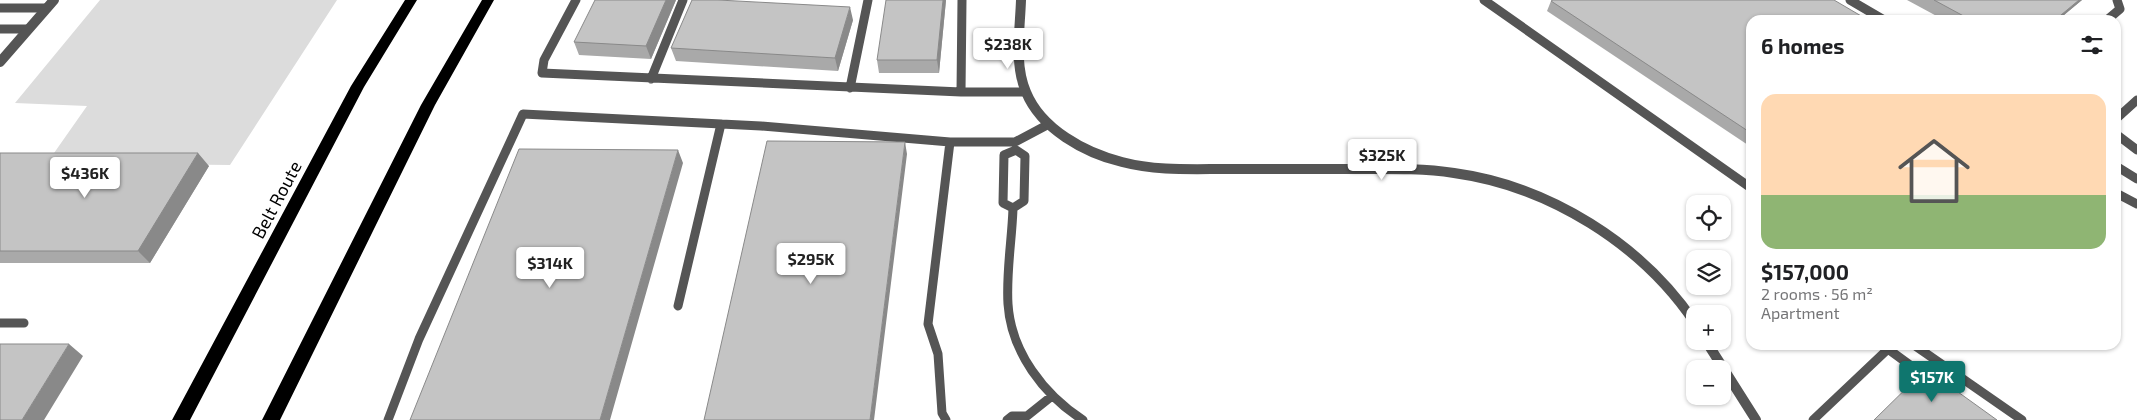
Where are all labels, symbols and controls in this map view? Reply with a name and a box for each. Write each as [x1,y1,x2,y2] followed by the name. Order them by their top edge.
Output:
[973,28,1043,70] pin: $238K
[2078,31,2106,59] icon: filters
[1761,33,1844,58] text: 6 homes
[984,34,1032,53] text: $238K
[1889,126,1979,216] icon: home
[1347,138,1417,181] pin: $325K
[1359,145,1405,164] text: $325K
[50,156,120,199] pin: $436K
[246,157,306,242] street label: Belt Route
[61,163,109,182] text: $436K
[1686,195,1731,405] map controls
[1686,195,1731,240] button: locate
[776,242,846,285] pin: $295K
[515,246,585,289] pin: $314K
[788,249,835,268] text: $295K
[1686,250,1731,295] button: layers
[527,253,573,272] text: $314K
[1761,259,1849,284] text: $157,000
[1761,284,1873,303] text: 2 rooms · 56 m²
[1761,303,1840,322] text: Apartment
[1686,305,1731,350] button: +
[1686,360,1731,405] button: −
[1897,360,1967,403] pin: $157K
[1910,367,1954,386] text: $157K

